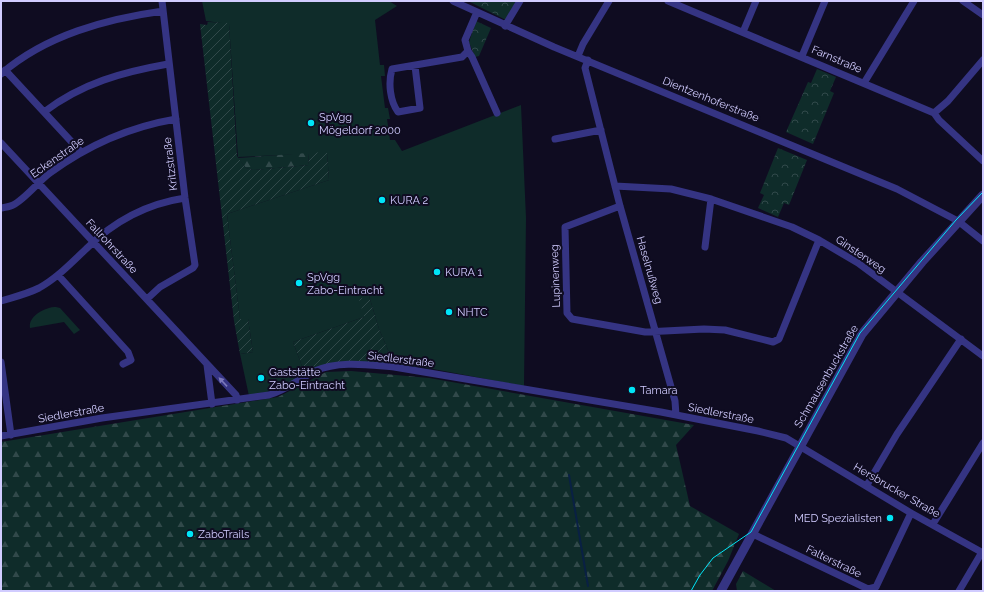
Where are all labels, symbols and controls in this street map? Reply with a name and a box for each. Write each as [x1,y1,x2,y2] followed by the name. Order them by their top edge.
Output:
[810,43,864,76] street label: Farnstraße
[661,74,761,125] street label: Dientzenhoferstraße
[319,111,401,137] place label: SpVgg Mögeldorf 2000
[306,118,316,128] marker: SpVgg Mögeldorf 2000
[28,134,87,181] street label: Eckenstraße
[161,136,180,191] street label: Kritzstraße
[390,194,428,207] place label: KURA 2
[377,195,387,205] marker: KURA 2
[83,216,140,277] street label: Fallrohrstraße
[833,233,888,276] street label: Ginsterweg
[634,235,665,305] street label: Haselnußweg
[548,244,563,308] street label: Lupinenweg
[445,266,482,279] place label: KURA 1
[432,267,442,277] marker: KURA 1
[307,271,383,297] place label: SpVgg Zabo-Eintracht
[294,278,304,288] marker: SpVgg Zabo-Eintracht
[457,306,488,319] place label: NHTC
[444,307,454,317] marker: NHTC
[792,322,861,430] street label: Schmausenbuckstraße
[367,349,436,370] street label: Siedlerstraße
[269,366,345,392] place label: Gaststätte Zabo-Eintracht
[256,373,266,383] marker: Gaststätte Zabo-Eintracht
[218,377,228,387] one-way arrow
[640,384,678,397] place label: Tamara
[627,385,637,395] marker: Tamara
[37,401,106,426] street label: Siedlerstraße
[687,401,756,426] street label: Siedlerstraße
[851,460,943,521] street label: Hersbrucker Straße
[794,512,882,525] place label: MED Spezialisten
[885,513,895,523] marker: MED Spezialisten
[198,528,249,541] place label: ZaboTrails
[185,529,195,539] marker: ZaboTrails
[804,542,864,581] street label: Falterstraße

